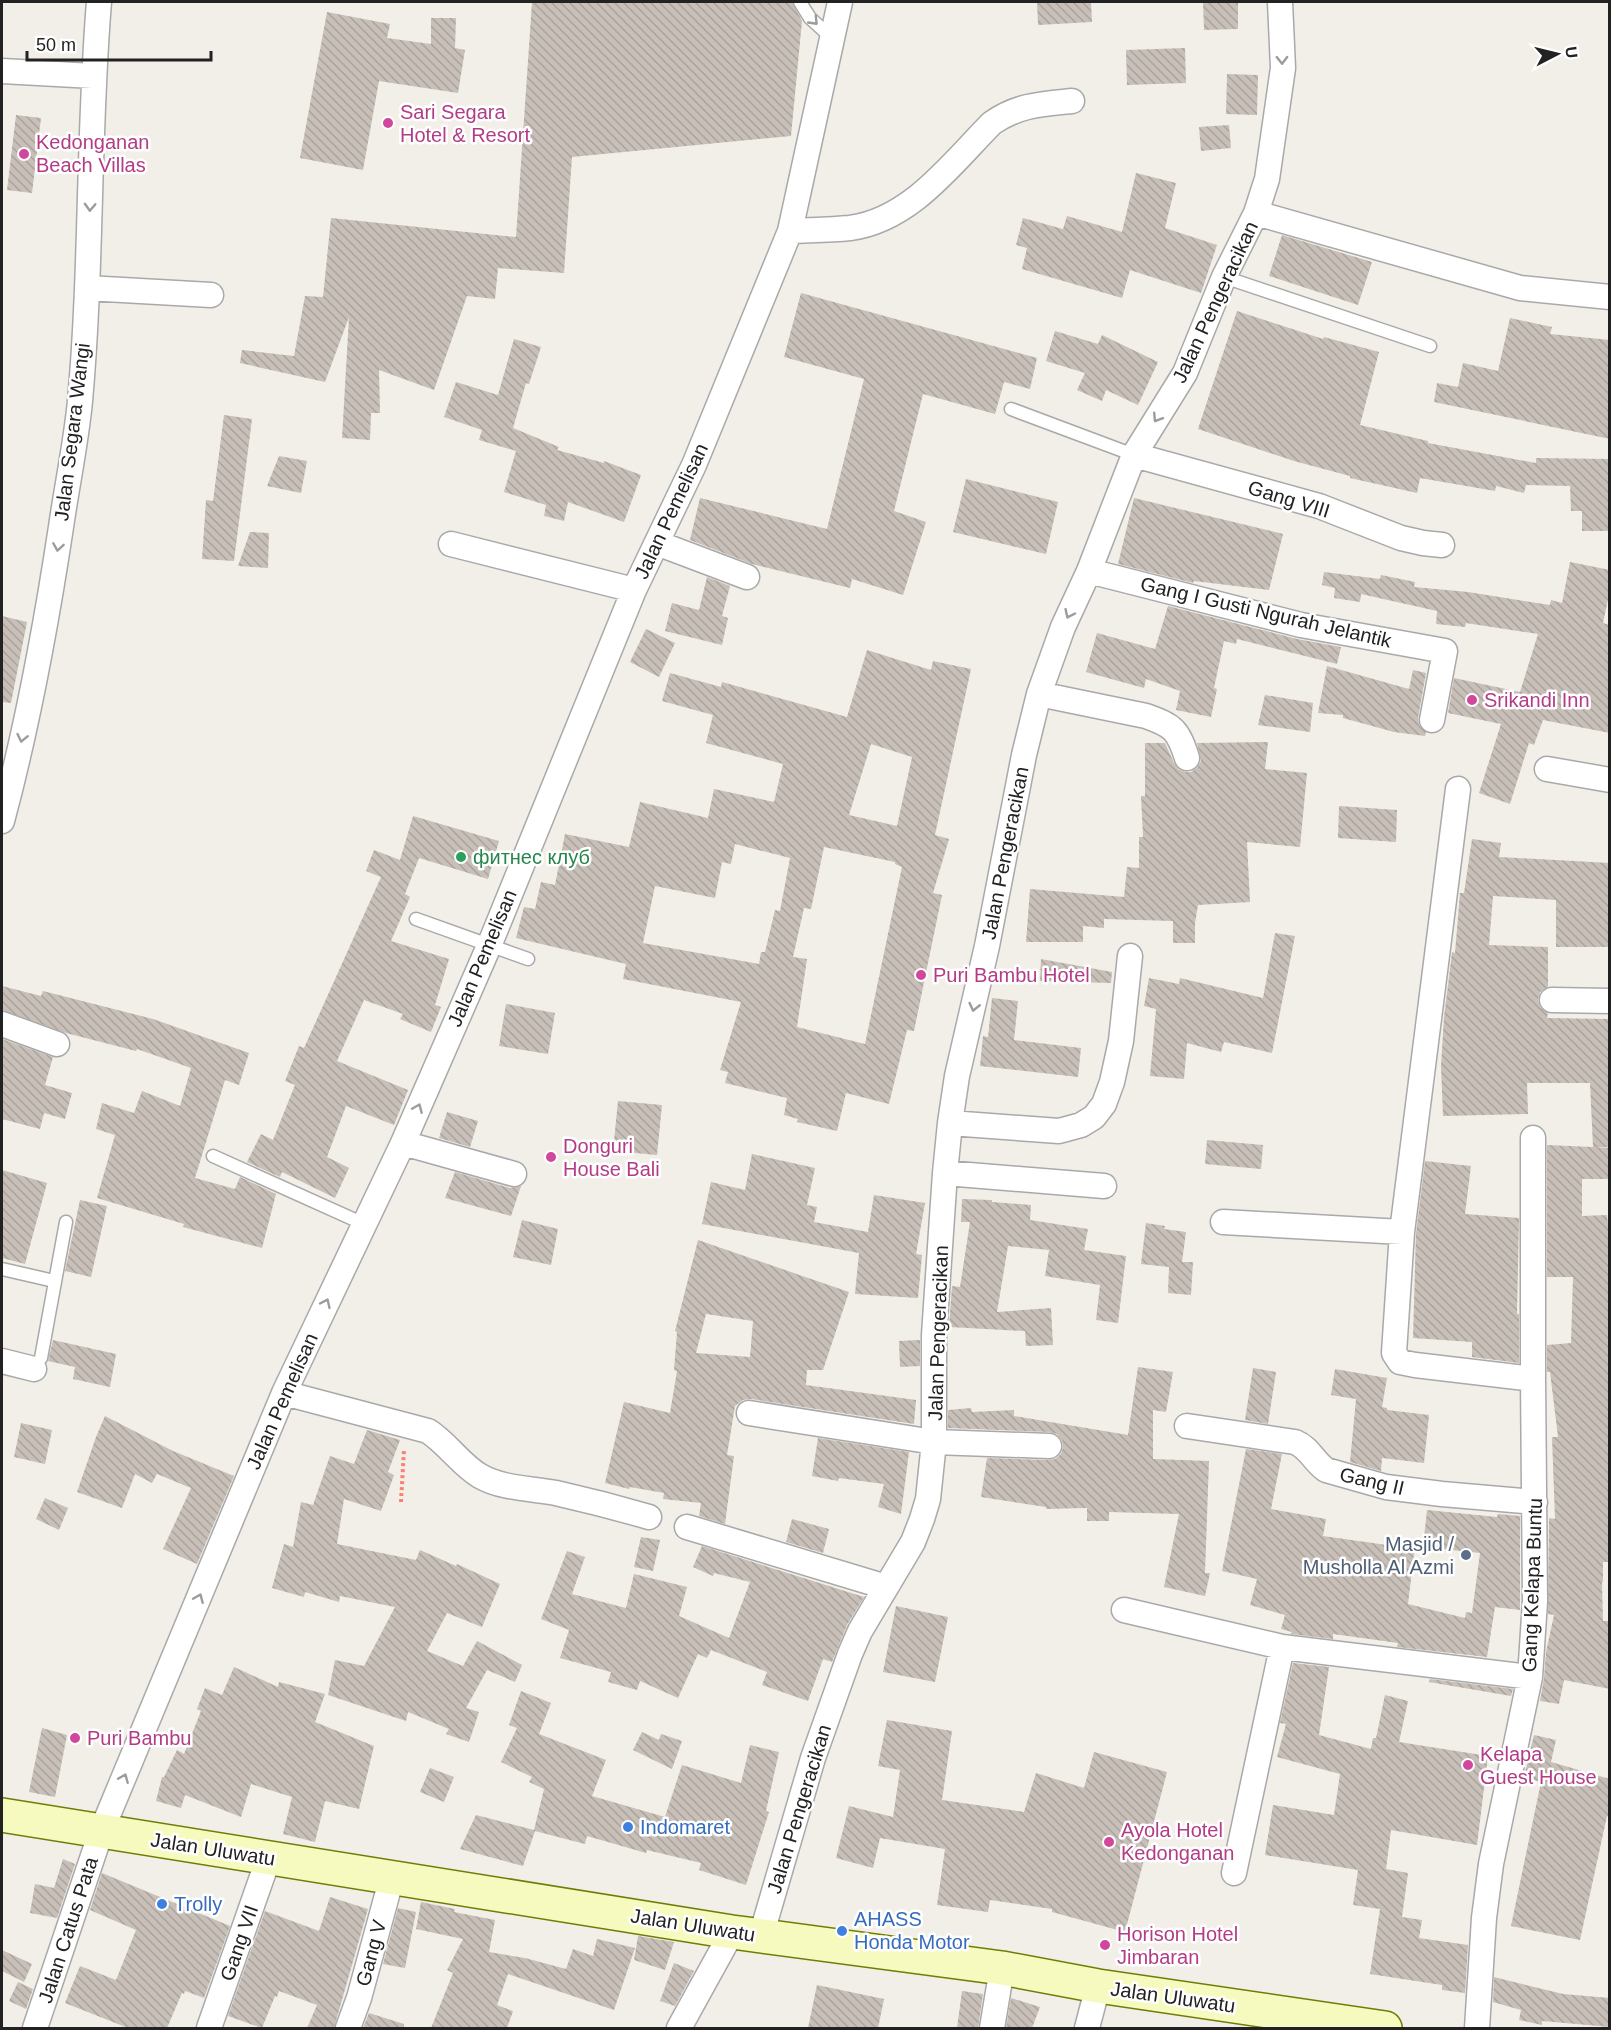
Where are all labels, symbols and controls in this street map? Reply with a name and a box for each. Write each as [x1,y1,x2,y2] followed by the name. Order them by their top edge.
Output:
[807,15,818,25] one-way arrow
[27,24,212,62] scale bar
[1527,24,1587,84] north arrow
[36,35,76,55] text: 50 m
[1562,45,1581,59] text: U
[1276,55,1289,64] one-way arrow
[400,101,530,146] place label: Sari Segara Hotel & Resort
[381,116,395,130] marker: Sari Segara Hotel & Resort
[36,131,149,176] place label: Kedonganan Beach Villas
[17,147,31,161] marker: Kedonganan Beach Villas
[83,202,96,211] one-way arrow
[1168,218,1262,386] street label: Jalan Pengeracikan
[50,342,94,522] street label: Jalan Segara Wangi
[1153,411,1164,422] one-way arrow
[630,440,712,582] street label: Jalan Pemelisan
[1245,476,1333,522] street label: Gang VIII
[52,542,64,551] one-way arrow
[1138,572,1395,652] street label: Gang I Gusti Ngurah Jelantik
[1064,608,1076,619] one-way arrow
[1484,689,1590,711] place label: Srikandi Inn
[1465,693,1479,707] marker: Srikandi Inn
[16,733,29,743] one-way arrow
[977,765,1033,941] street label: Jalan Pengeracikan
[473,846,590,868] place label: фитнес клуб
[454,850,468,864] marker: фитнес клуб
[443,886,521,1030] street label: Jalan Pemelisan
[933,964,1090,986] place label: Puri Bambu Hotel
[914,968,928,982] marker: Puri Bambu Hotel
[968,1002,981,1012] one-way arrow
[411,1103,423,1114] one-way arrow
[563,1135,660,1180] place label: Donguri House Bali
[544,1150,558,1164] marker: Donguri House Bali
[924,1245,952,1421] street label: Jalan Pengeracikan
[319,1299,331,1310] one-way arrow
[242,1329,322,1473] street label: Jalan Pemelisan
[1338,1463,1406,1499] street label: Gang II
[1518,1497,1546,1673] street label: Gang Kelapa Buntu
[1303,1533,1454,1578] place label: Masjid / Musholla Al Azmi
[1459,1548,1473,1562] marker: Masjid / Musholla Al Azmi
[192,1593,204,1604] one-way arrow
[763,1722,835,1896] street label: Jalan Pengeracikan
[87,1727,192,1749] place label: Puri Bambu
[68,1731,82,1745] marker: Puri Bambu
[1480,1743,1597,1788] place label: Kelapa Guest House
[1461,1758,1475,1772] marker: Kelapa Guest House
[117,1773,129,1784] one-way arrow
[640,1816,730,1838] place label: Indomaret
[1121,1819,1234,1864] place label: Ayola Hotel Kedonganan
[621,1820,635,1834] marker: Indomaret
[149,1828,277,1870] street label: Jalan Uluwatu
[1102,1835,1116,1849] marker: Ayola Hotel Kedonganan
[34,1853,102,2006] street label: Jalan Catus Pata
[174,1893,222,1915] place label: Trolly
[155,1897,169,1911] marker: Trolly
[216,1902,262,1984] street label: Gang VII
[629,1904,757,1946] street label: Jalan Uluwatu
[854,1908,970,1953] place label: AHASS Honda Motor
[352,1917,391,1989] street label: Gang V
[1117,1923,1238,1968] place label: Horison Hotel Jimbaran
[835,1924,849,1938] marker: AHASS Honda Motor
[1098,1938,1112,1952] marker: Horison Hotel Jimbaran
[1109,1977,1237,2017] street label: Jalan Uluwatu

